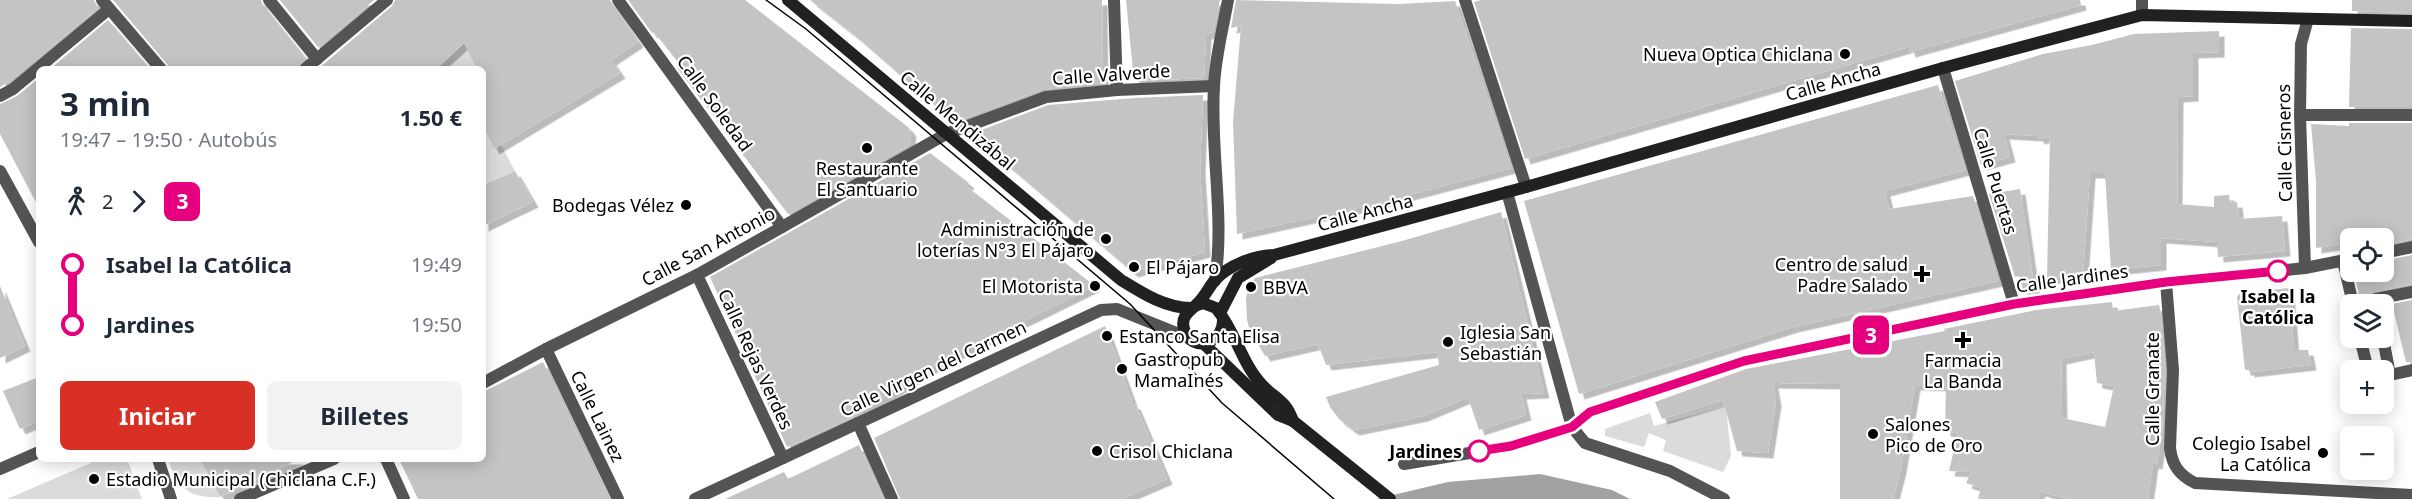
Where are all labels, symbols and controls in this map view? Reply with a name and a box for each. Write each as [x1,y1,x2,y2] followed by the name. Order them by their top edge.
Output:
[1643,42,1833,66] place label: Nueva Optica Chiclana
[1838,47,1852,61] marker: Nueva Optica Chiclana
[672,50,758,156] street label: Calle Soledad
[1783,56,1883,106] street label: Calle Ancha
[1051,58,1171,90] street label: Calle Valverde
[895,65,1021,175] street label: Calle Mendizábal
[60,81,151,126] text: 3 min
[2271,84,2297,202] street label: Calle Cisneros
[400,102,462,132] text: 1.50 €
[1968,125,2024,237] street label: Calle Puertas
[60,126,277,153] text: 19:47 – 19:50 · Autobús
[860,141,874,155] marker: Restaurante El Santuario
[816,156,918,201] place label: Restaurante El Santuario
[60,185,93,218] icon: walk
[122,185,155,218] icon: forward
[176,187,188,215] text: 3
[102,188,113,215] text: 2
[1315,188,1415,236] street label: Calle Ancha
[552,193,674,217] place label: Bodegas Vélez
[679,198,693,212] marker: Bodegas Vélez
[637,201,779,291] street label: Calle San Antonio
[917,217,1094,262] place label: Administración de loterías N°3 El Pájaro
[2340,228,2394,480] map controls
[2340,228,2394,282] button: locate
[1099,232,1113,246] marker: Administración de loterías N°3 El Pájaro
[106,249,292,279] text: Isabel la Católica
[411,251,462,278] text: 19:49
[1775,252,1908,297] place label: Centro de salud Padre Salado
[1146,255,1219,279] place label: El Pájaro
[2014,258,2130,298] street label: Calle Jardines
[1127,260,1141,274] marker: El Pájaro
[2267,260,2289,282] marker: Isabel la Católica
[1913,265,1931,283] marker: Centro de salud Padre Salado
[982,274,1083,298] place label: El Motorista
[1263,275,1308,299] place label: BBVA
[1088,279,1102,293] marker: El Motorista
[1244,280,1258,294] marker: BBVA
[2240,284,2316,329] place label: Isabel la Católica
[713,285,799,433] street label: Calle Rejas Verdes
[2340,294,2394,348] button: layers
[106,309,195,339] text: Jardines
[411,311,462,338] text: 19:50
[836,314,1030,422] street label: Calle Virgen del Carmen
[1852,316,1890,354] line badge: 3
[1460,320,1551,365] place label: Iglesia San Sebastián
[1865,321,1877,349] text: 3
[1119,324,1280,348] place label: Estanco Santa Elisa
[1100,329,1114,343] marker: Estanco Santa Elisa
[2140,332,2164,446] street label: Calle Granate
[1956,333,1970,347] marker: Farmacia La Banda
[1441,335,1455,349] marker: Iglesia San Sebastián
[1134,347,1224,392] place label: Gastropub MamaInés
[1924,348,2002,393] place label: Farmacia La Banda
[2340,360,2394,414] button: +
[1115,362,1129,376] marker: Gastropub MamaInés
[565,366,631,466] street label: Calle Lainez
[60,381,255,450] button: Iniciar
[267,381,462,450] button: Billetes
[1885,412,1983,457] place label: Salones Pico de Oro
[2340,426,2394,480] button: −
[1866,427,1880,441] marker: Salones Pico de Oro
[2192,431,2311,476] place label: Colegio Isabel La Católica
[1109,439,1233,463] place label: Crisol Chiclana
[1387,439,1462,463] place label: Jardines
[1468,440,1490,462] marker: Jardines
[1090,444,1104,458] marker: Crisol Chiclana
[2316,446,2330,460] marker: Colegio Isabel La Católica
[106,467,376,491] place label: Estadio Municipal (Chiclana C.F.)
[87,472,101,486] marker: Estadio Municipal (Chiclana C.F.)

